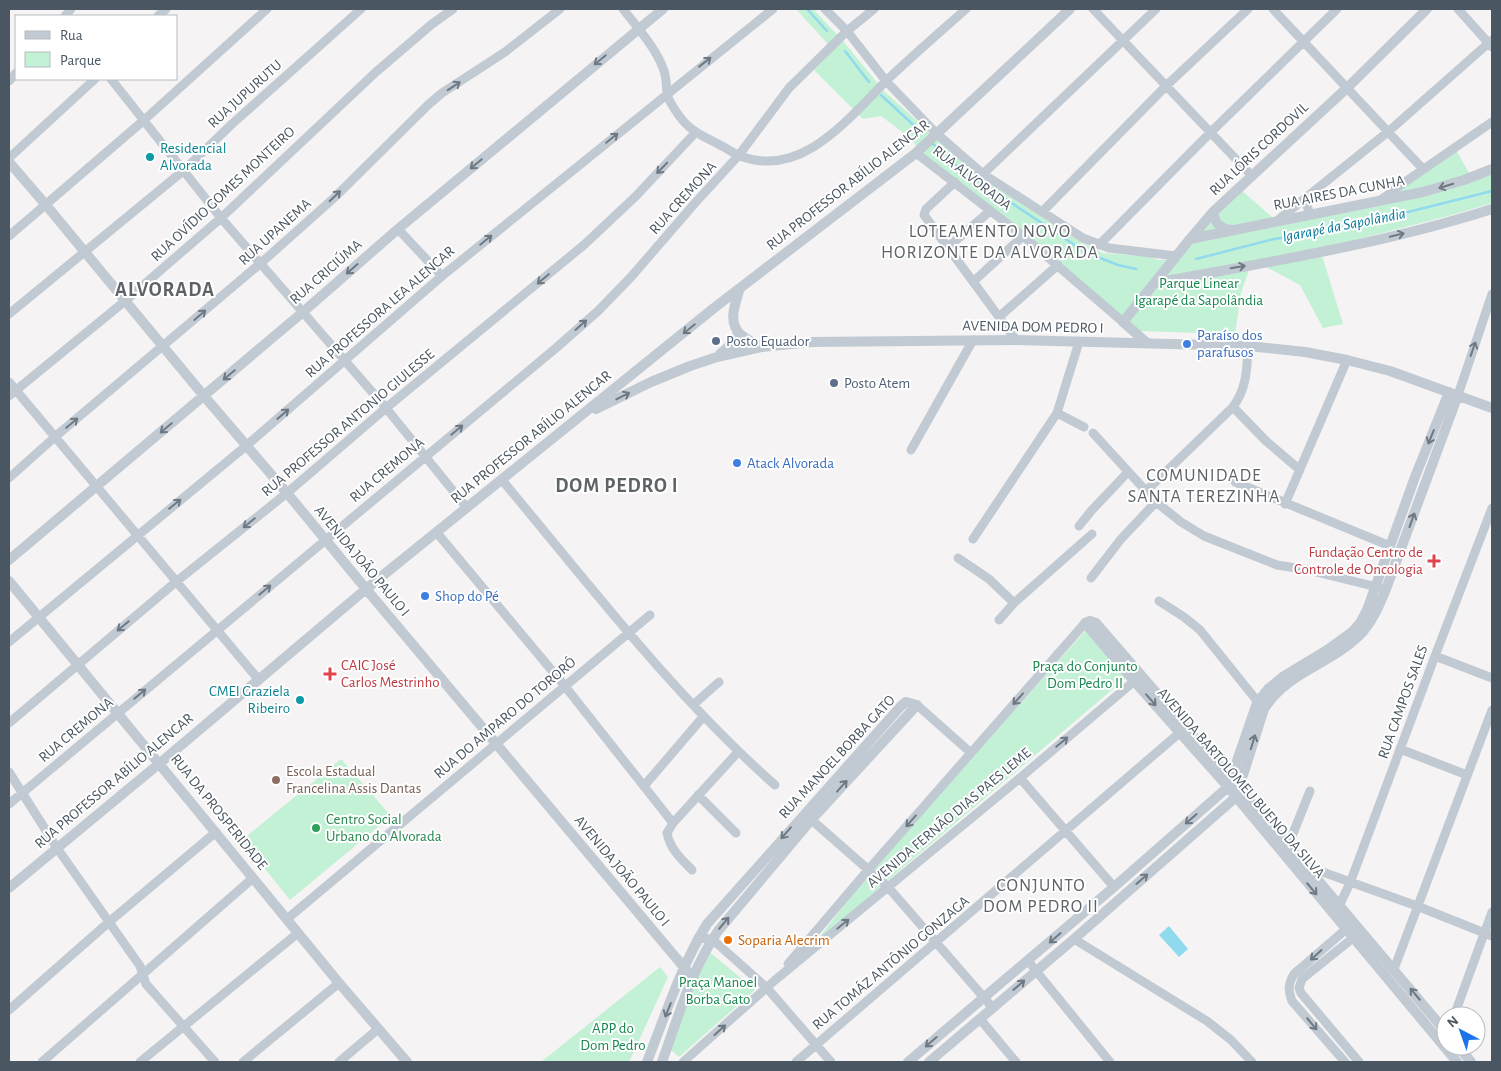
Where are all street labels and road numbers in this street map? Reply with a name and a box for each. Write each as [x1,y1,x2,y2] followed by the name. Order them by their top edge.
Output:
[205,57,285,131] street label: RUA JUPURUTU
[1205,98,1312,198] street label: RUA LÓRIS CORDOVIL
[763,115,932,253] street label: RUA PROFESSOR ABÍLIO ALENCAR
[147,122,298,264] street label: RUA OVÍDIO GOMES MONTEIRO
[930,143,1014,213] street label: RUA ALVORADA
[647,159,720,237] street label: RUA CREMONA
[1272,173,1406,213] street label: RUA AIRES DA CUNHA
[236,196,314,268] street label: RUA UPANEMA
[286,235,365,307] street label: RUA CRICIÚMA
[303,243,457,381] street label: RUA PROFESSORA LEA ALENCAR
[962,318,1104,336] street label: AVENIDA DOM PEDRO I
[259,346,437,500] street label: RUA PROFESSOR ANTONIO GIULESSE
[447,366,614,506] street label: RUA PROFESSOR ABÍLIO ALENCAR
[347,434,427,505] street label: RUA CREMONA
[311,502,413,619] street label: AVENIDA JOÃO PAULO I
[1375,643,1431,761] street label: RUA CAMPOS SALES
[430,653,579,782] street label: RUA DO AMPARO DO TORORÓ
[1154,685,1328,881] street label: AVENIDA BARTOLOMEU BUENO DA SILVA
[776,692,898,822] street label: RUA MANOEL BORBA GATO
[36,694,116,765] street label: RUA CREMONA
[31,709,196,852] street label: RUA PROFESSOR ABÍLIO ALENCAR
[864,744,1034,891] street label: AVENIDA FERNÃO DIAS PAES LEME
[168,751,270,873] street label: RUA DA PROSPERIDADE
[571,812,673,929] street label: AVENIDA JOÃO PAULO I
[809,891,972,1033] street label: RUA TOMÁZ ANTÔNIO GONZAGA

